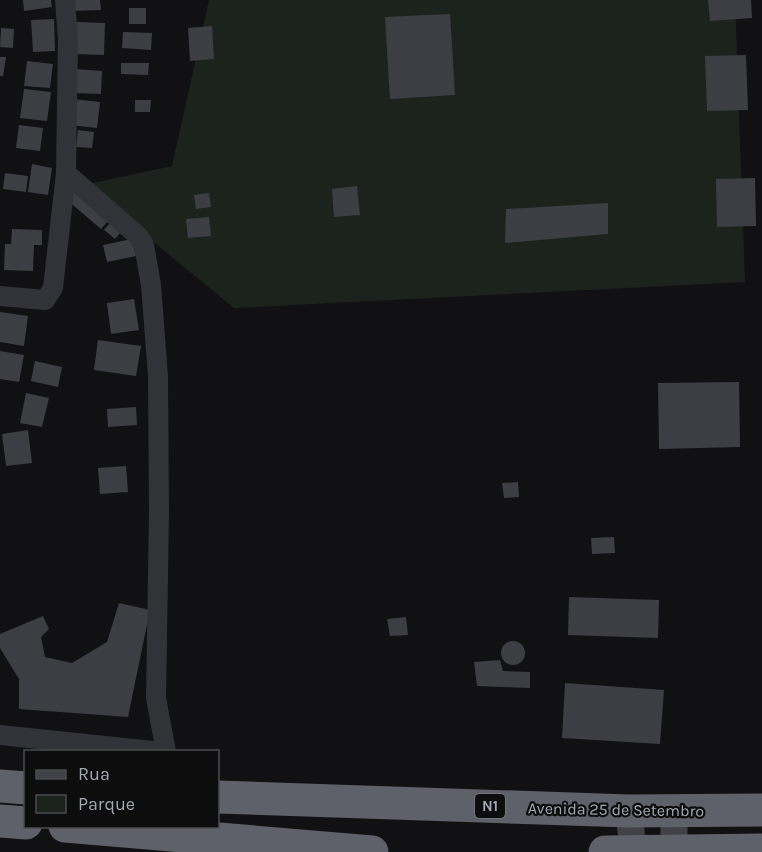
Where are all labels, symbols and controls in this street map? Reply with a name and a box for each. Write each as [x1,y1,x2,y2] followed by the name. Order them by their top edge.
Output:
[24,750,219,828] legend
[78,763,110,785] text: Rua
[78,793,135,815] text: Parque
[475,794,505,818] road number: N1
[528,798,704,821] street label: Avenida 25 de Setembro

